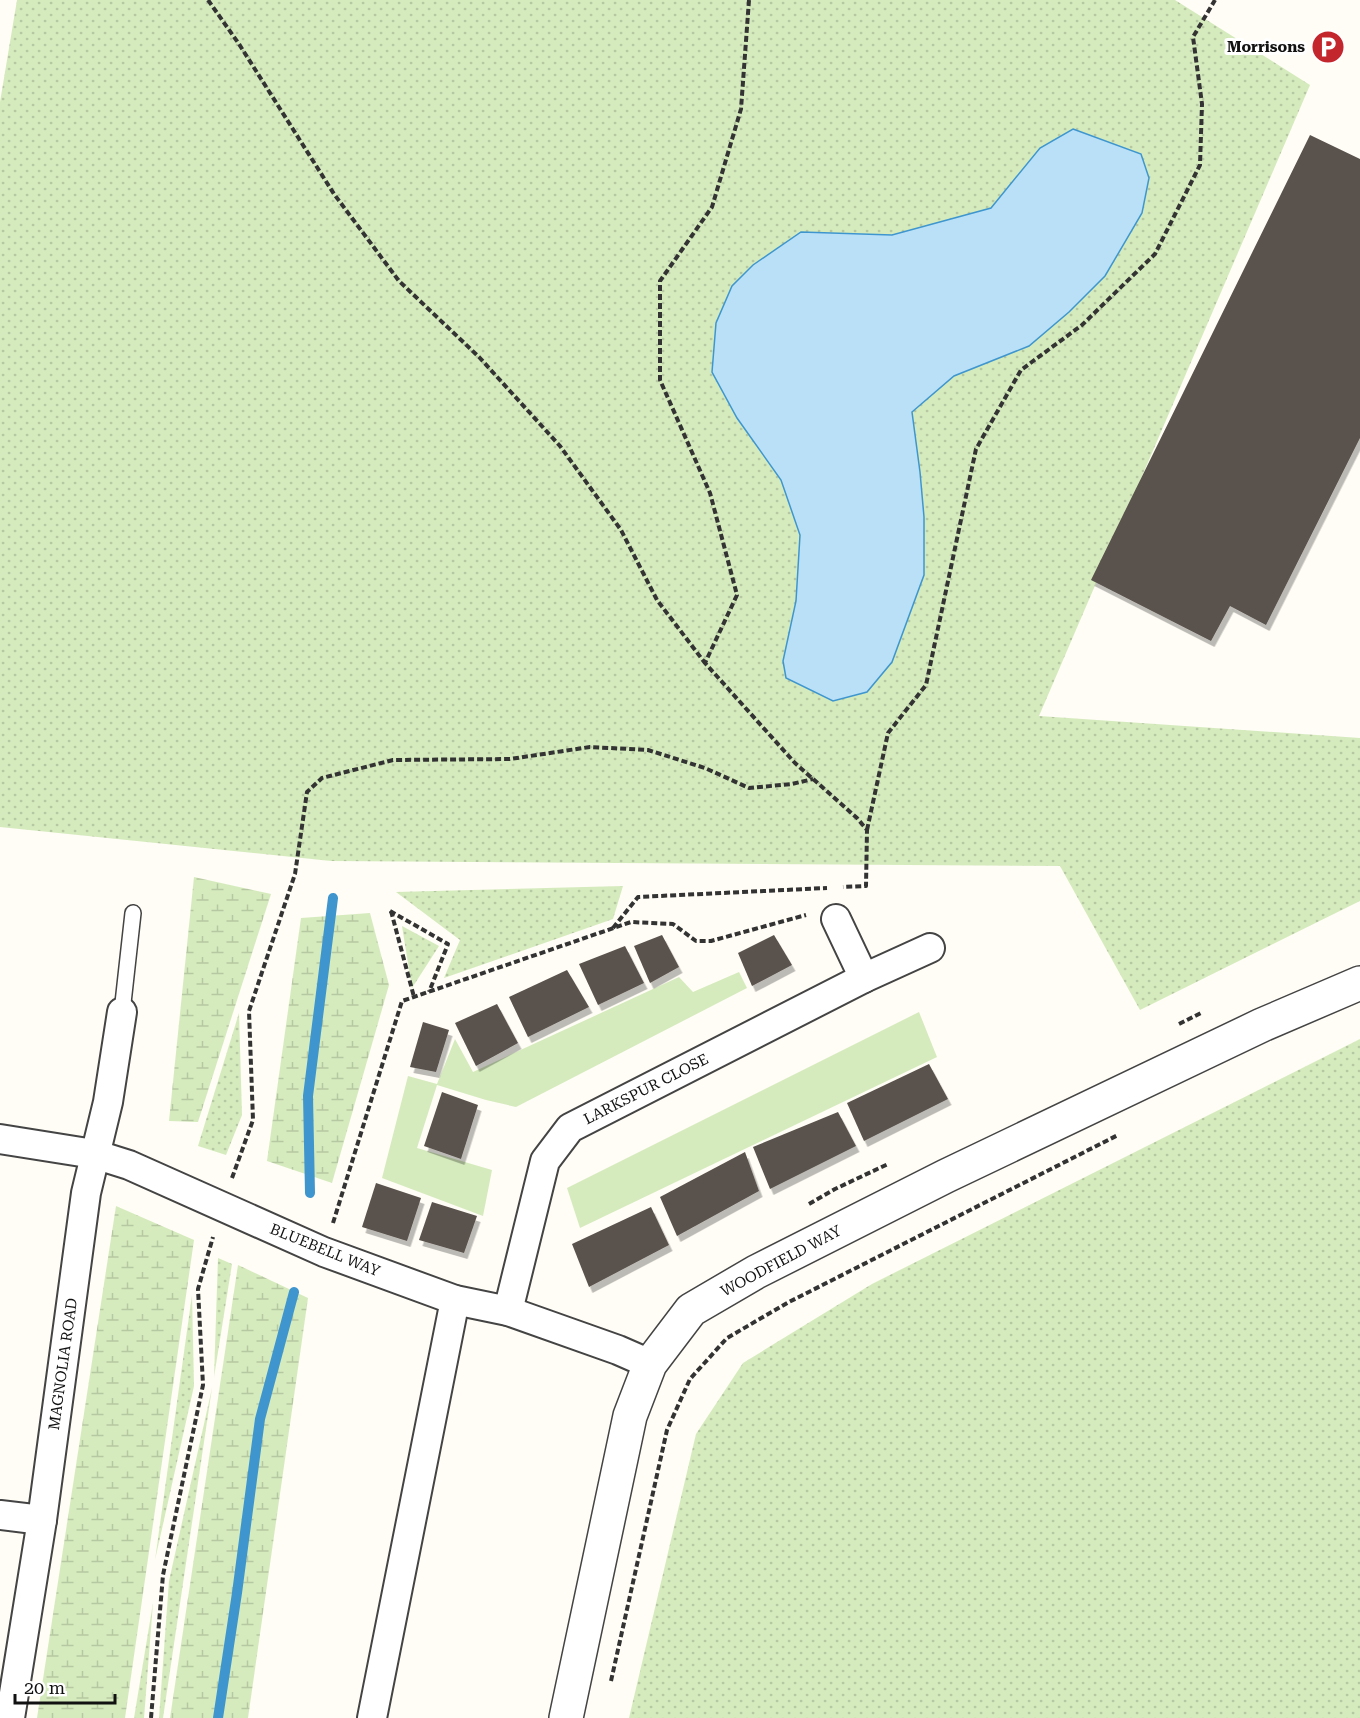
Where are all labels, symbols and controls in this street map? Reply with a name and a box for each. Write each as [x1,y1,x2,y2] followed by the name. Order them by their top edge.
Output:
[1310,29,1346,65] parking icon: Morrisons
[1227,38,1305,56] place label: Morrisons
[581,1050,711,1128] street label: LARKSPUR CLOSE
[267,1220,383,1281] street label: BLUEBELL WAY
[718,1221,845,1300] street label: WOODFIELD WAY
[45,1297,81,1431] street label: MAGNOLIA ROAD
[15,1667,116,1705] scale bar
[24,1677,65,1698] text: 20 m

